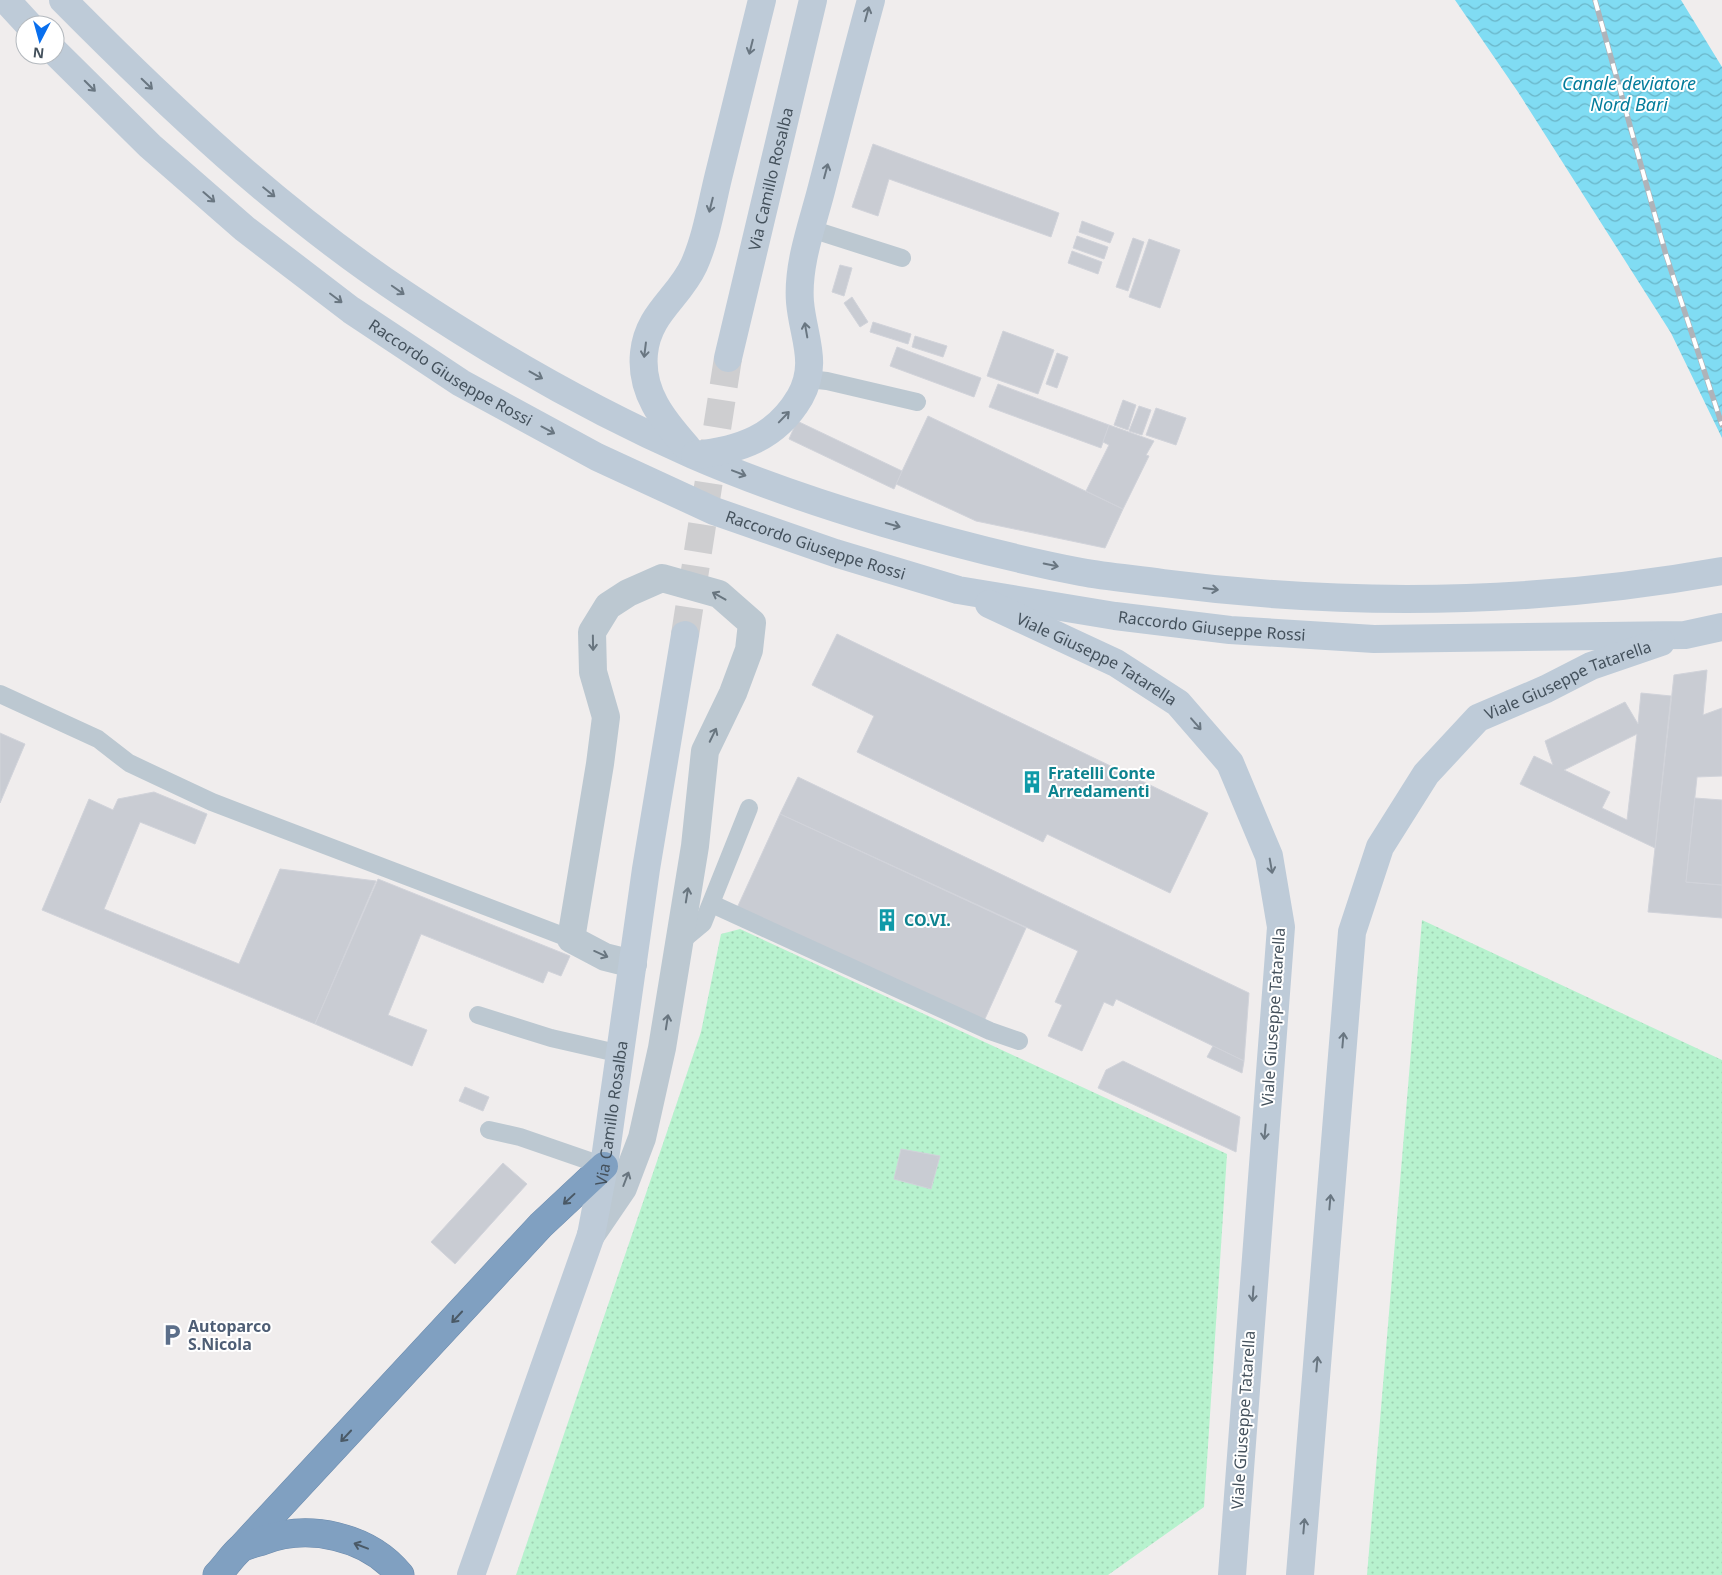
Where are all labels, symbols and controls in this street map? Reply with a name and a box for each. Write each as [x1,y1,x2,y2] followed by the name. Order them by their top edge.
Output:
[863,6,872,22] one-way arrow
[15,15,65,65] north arrow
[745,39,755,55] one-way arrow
[32,43,45,63] text: N
[1562,71,1696,116] water label: Canale deviatore Nord Bari
[140,78,153,90] one-way arrow
[84,80,96,92] one-way arrow
[743,105,798,253] street label: Via Camillo Rosalba
[822,164,831,180] one-way arrow
[262,186,275,197] one-way arrow
[202,191,215,203] one-way arrow
[706,196,715,212] one-way arrow
[391,285,405,295] one-way arrow
[329,293,343,303] one-way arrow
[365,314,537,431] street label: Raccordo Giuseppe Rossi
[801,323,811,339] one-way arrow
[640,342,650,358] one-way arrow
[529,370,544,380] one-way arrow
[778,411,790,423] one-way arrow
[540,426,555,435] one-way arrow
[731,469,746,478] one-way arrow
[723,505,908,585] street label: Raccordo Giuseppe Rossi
[885,521,901,531] one-way arrow
[1042,561,1058,571] one-way arrow
[1203,584,1219,594] one-way arrow
[712,591,726,601] one-way arrow
[1117,605,1306,646] street label: Raccordo Giuseppe Rossi
[1013,607,1181,711] street label: Viale Giuseppe Tatarella
[588,635,597,651] one-way arrow
[1481,635,1654,725] street label: Viale Giuseppe Tatarella
[1191,718,1202,731] one-way arrow
[709,728,718,743] one-way arrow
[1048,762,1155,802] place label: Fratelli Conte Arredamenti
[1019,769,1045,795] building icon: Fratelli Conte Arredamenti
[1267,858,1277,874] one-way arrow
[682,887,692,903] one-way arrow
[874,907,900,933] building icon: CO.VI.
[904,909,951,931] place label: CO.VI.
[1256,927,1290,1107] street label: Viale Giuseppe Tatarella
[593,950,608,960] one-way arrow
[662,1015,672,1031] one-way arrow
[1338,1033,1348,1049] one-way arrow
[589,1039,633,1188] street label: Via Camillo Rosalba
[1260,1124,1270,1140] one-way arrow
[622,1172,631,1187] one-way arrow
[562,1193,575,1205] one-way arrow
[1325,1195,1335,1211] one-way arrow
[1248,1286,1257,1302] one-way arrow
[451,1310,463,1323] one-way arrow
[188,1315,271,1355] place label: Autoparco S.Nicola
[159,1322,185,1348] parking icon: Autoparco S.Nicola
[1226,1330,1260,1510] street label: Viale Giuseppe Tatarella
[1312,1357,1322,1373] one-way arrow
[340,1430,352,1443] one-way arrow
[1299,1519,1309,1535] one-way arrow
[354,1541,369,1550] one-way arrow

